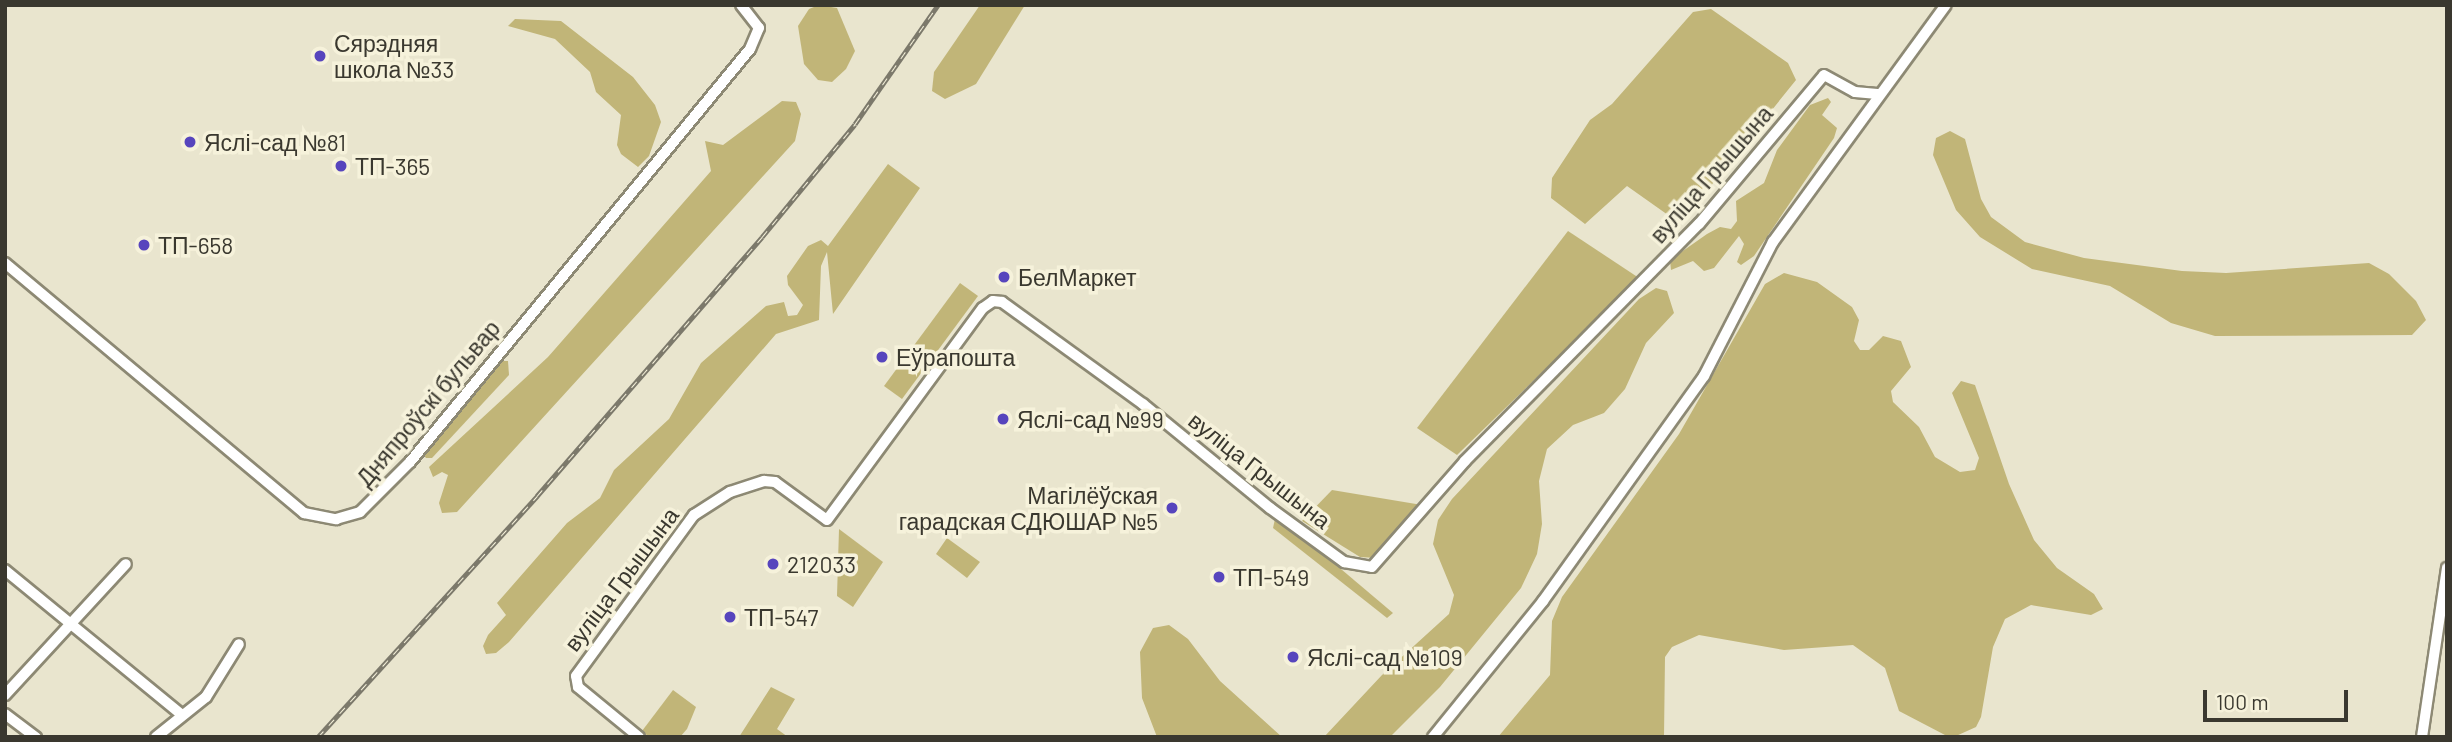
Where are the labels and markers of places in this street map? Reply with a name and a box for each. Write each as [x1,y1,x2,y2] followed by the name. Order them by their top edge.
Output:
[334,29,454,83] place label: Сярэдняя школа №33
[312,48,328,64] marker: Сярэдняя школа №33
[204,128,346,156] place label: Яслі-сад №81
[182,134,198,150] marker: Яслі-сад №81
[355,152,430,180] place label: ТП-365
[333,158,349,174] marker: ТП-365
[158,231,233,259] place label: ТП-658
[136,237,152,253] marker: ТП-658
[1018,263,1136,291] place label: БелМаркет
[996,269,1012,285] marker: БелМаркет
[896,343,1015,371] place label: Еўрапошта
[874,349,890,365] marker: Еўрапошта
[1017,405,1164,433] place label: Яслі-сад №99
[995,411,1011,427] marker: Яслі-сад №99
[899,481,1158,535] place label: Магілёўская гарадская СДЮШАР №5
[1164,500,1180,516] marker: Магілёўская гарадская СДЮШАР №5
[787,550,856,578] place label: 212033
[765,556,781,572] marker: 212033
[1233,563,1309,591] place label: ТП-549
[1211,569,1227,585] marker: ТП-549
[744,603,818,631] place label: ТП-547
[722,609,738,625] marker: ТП-547
[1307,643,1463,671] place label: Яслі-сад №109
[1285,649,1301,665] marker: Яслі-сад №109

